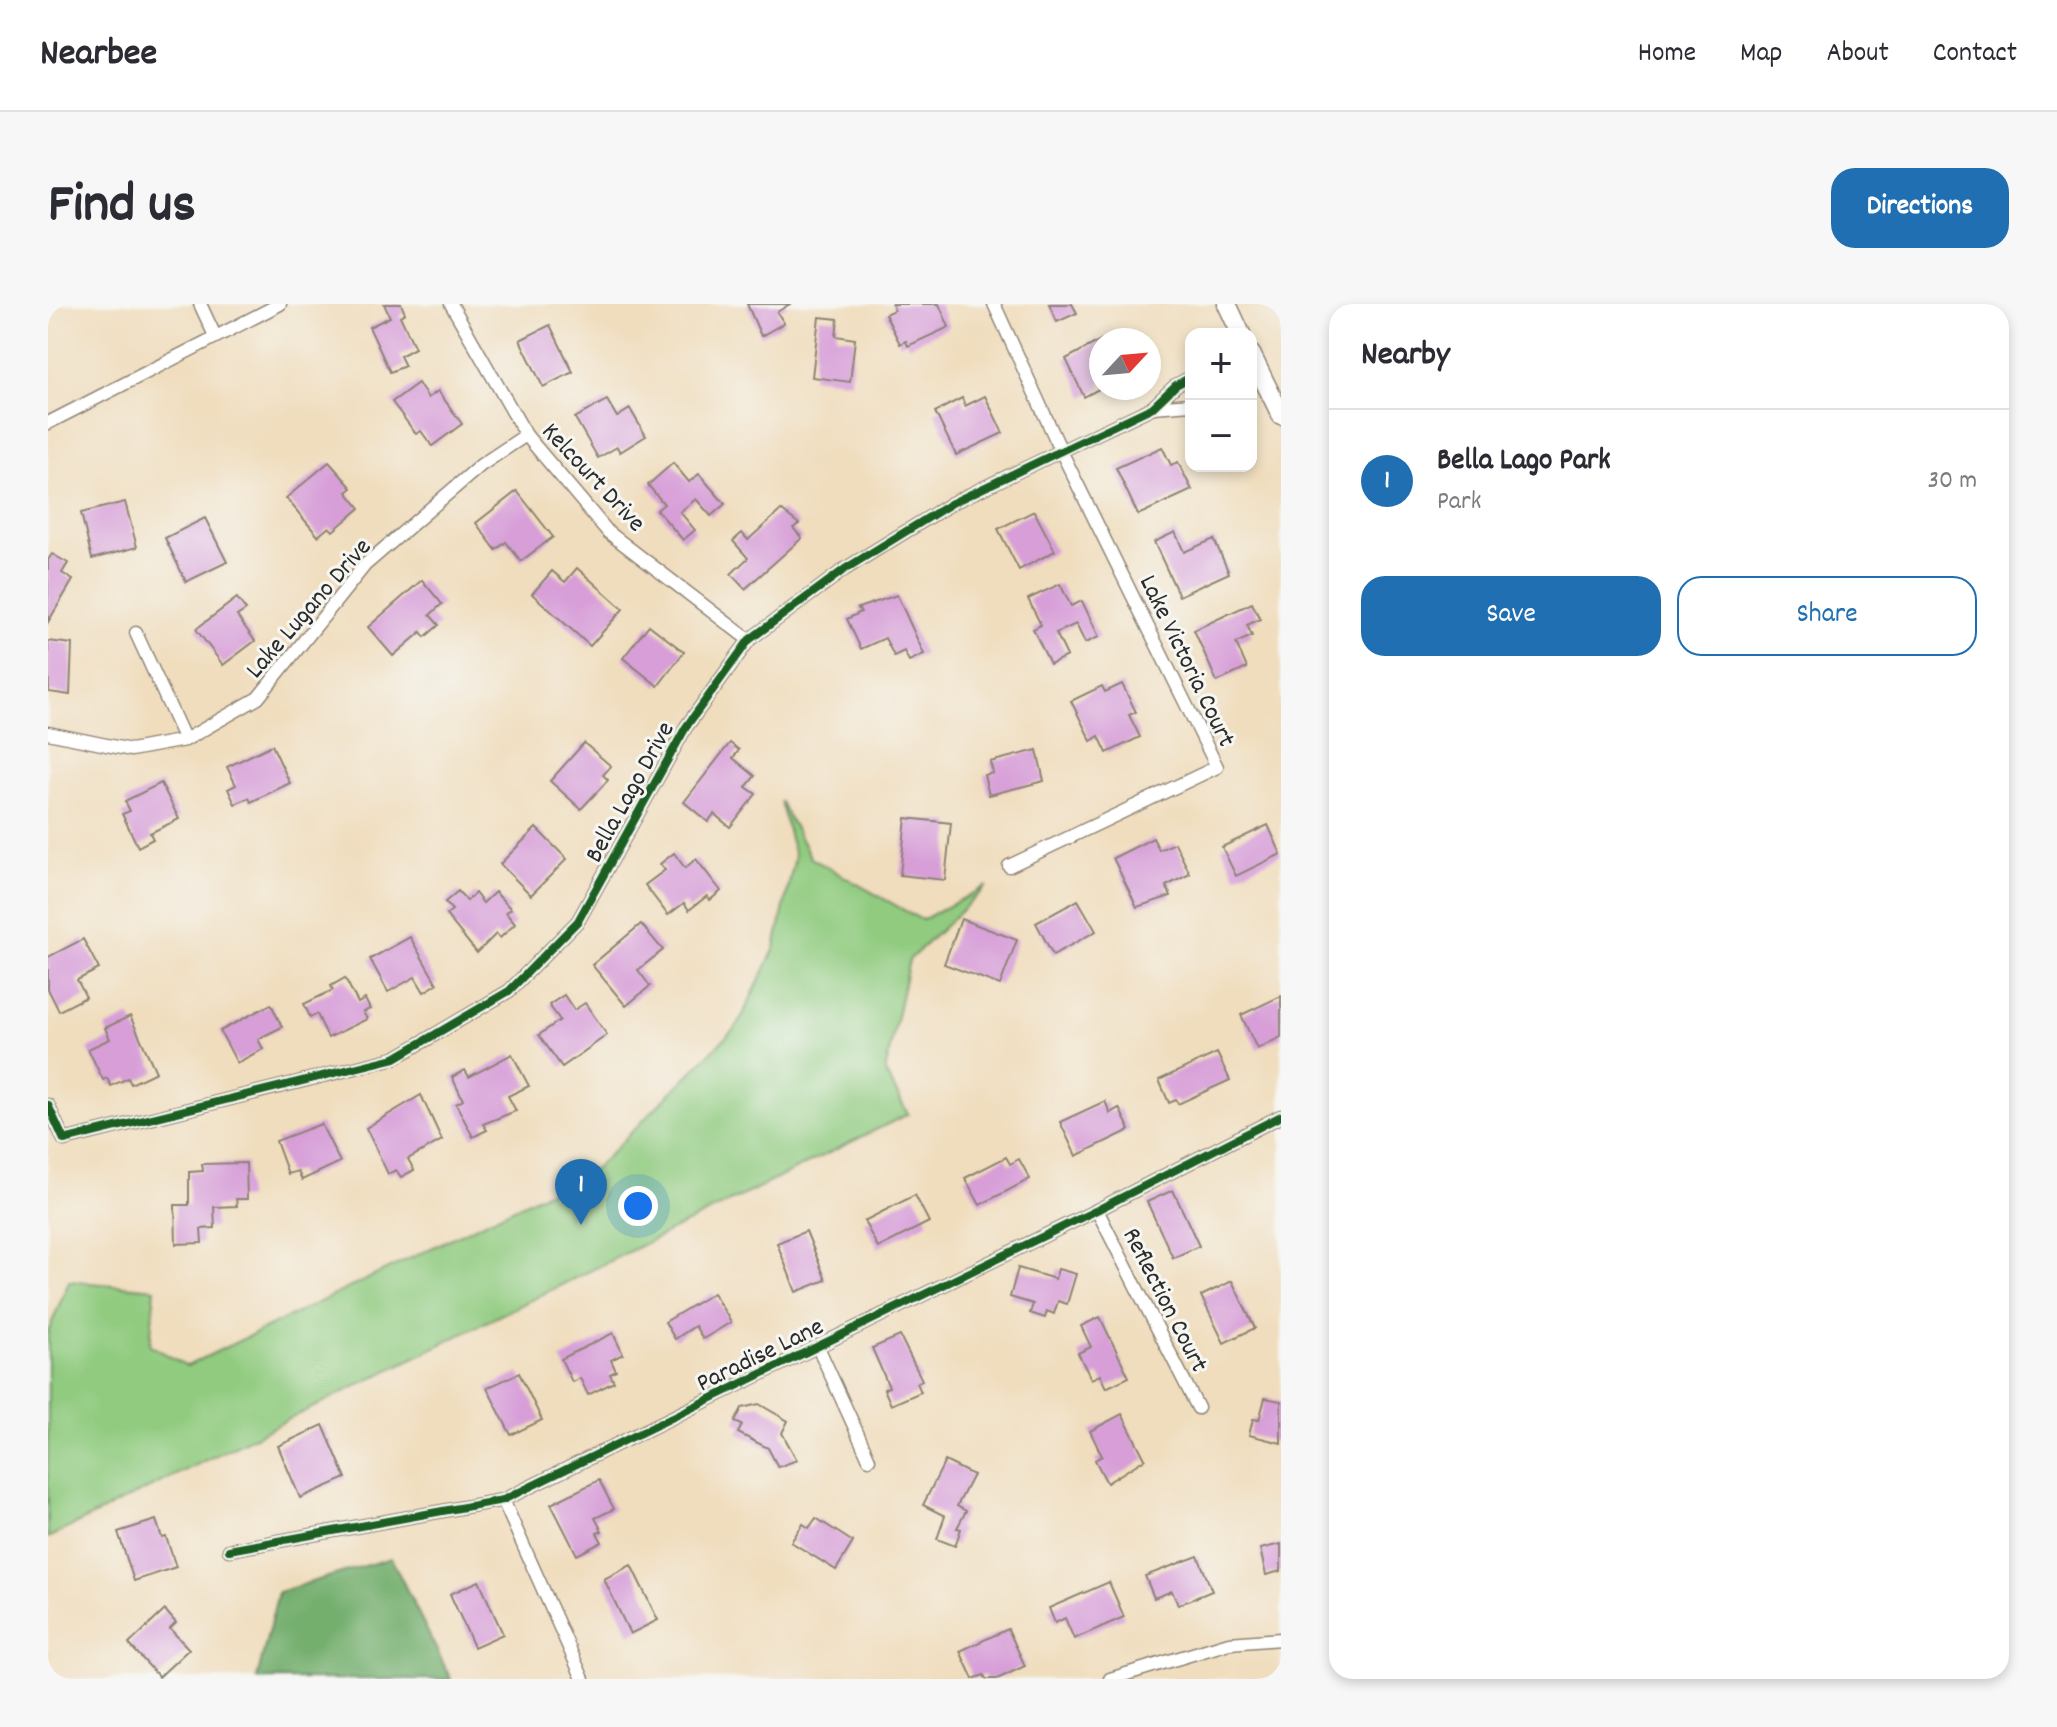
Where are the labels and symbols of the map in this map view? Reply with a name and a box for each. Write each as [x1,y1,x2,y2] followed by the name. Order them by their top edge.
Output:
[1089,328,1161,400] north arrow
[532,415,653,542] street label: Kelcourt Drive
[238,531,381,688] street label: Lake Lugano Drive
[1128,569,1244,754] street label: Lake Victoria Court
[577,715,685,870] street label: Bella Lago Drive
[555,1159,607,1225] pin: 1
[618,1186,658,1226] your location
[1112,1222,1216,1380] street label: Reflection Court
[691,1309,830,1403] street label: Paradise Lane

